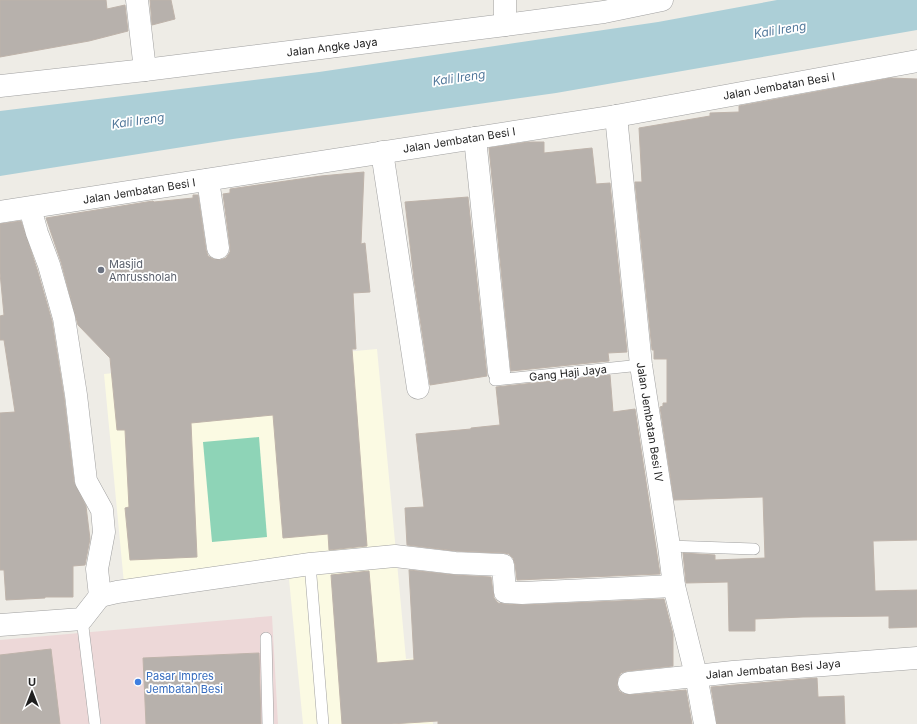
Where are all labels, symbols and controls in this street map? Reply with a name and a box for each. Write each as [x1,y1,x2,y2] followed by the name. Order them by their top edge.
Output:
[753,18,807,41] water label: Kali Ireng
[286,34,378,60] street label: Jalan Angke Jaya
[432,66,486,89] water label: Kali Ireng
[722,69,836,103] street label: Jalan Jembatan Besi I
[111,109,165,132] water label: Kali Ireng
[402,124,516,156] street label: Jalan Jembatan Besi I
[82,175,196,207] street label: Jalan Jembatan Besi I
[109,257,177,284] place label: Masjid Amrussholah
[96,265,106,275] marker: Masjid Amrussholah
[634,361,666,483] street label: Jalan Jembatan Besi IV
[528,362,608,384] street label: Gang Haji Jaya
[705,656,841,682] street label: Jalan Jembatan Besi Jaya
[146,669,223,696] place label: Pasar Impres Jembatan Besi
[12,672,52,712] north arrow
[28,675,36,689] text: U
[133,677,143,687] marker: Pasar Impres Jembatan Besi

